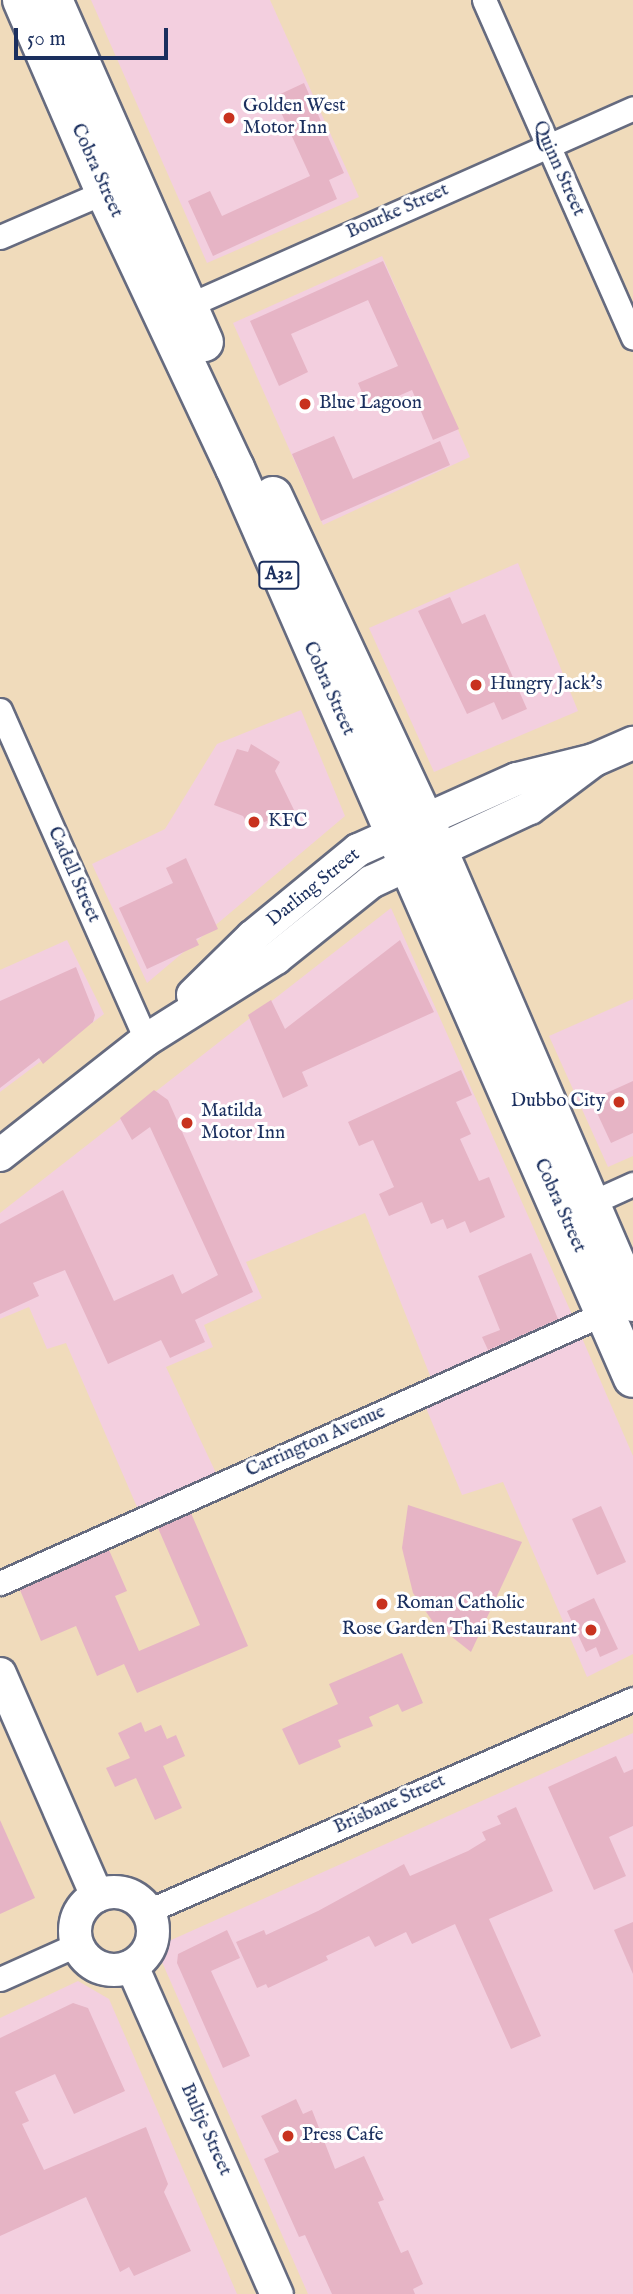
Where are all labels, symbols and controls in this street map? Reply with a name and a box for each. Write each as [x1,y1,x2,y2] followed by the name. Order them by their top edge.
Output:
[18,14,172,58] scale bar
[27,26,66,53] text: 50 m
[243,96,346,140] place label: Golden West Motor Inn
[221,110,237,126] marker: Golden West Motor Inn
[527,118,589,220] street label: Quinn Street
[65,120,127,222] street label: Cobra Street
[343,179,453,245] street label: Bourke Street
[319,393,422,415] place label: Blue Lagoon
[297,396,313,412] marker: Blue Lagoon
[258,560,300,590] road number: A32
[297,638,359,740] street label: Cobra Street
[490,674,602,696] place label: Hungry Jack's
[468,677,484,693] marker: Hungry Jack's
[268,811,307,833] place label: KFC
[246,814,262,830] marker: KFC
[42,824,104,926] street label: Cadell Street
[263,844,365,932] street label: Darling Street
[511,1091,605,1113] place label: Dubbo City
[611,1094,627,1110] marker: Dubbo City
[201,1101,285,1145] place label: Matilda Motor Inn
[179,1115,195,1131] marker: Matilda Motor Inn
[528,1155,590,1257] street label: Cobra Street
[243,1401,389,1483] street label: Carrington Avenue
[396,1593,525,1615] place label: Roman Catholic
[374,1596,390,1612] marker: Roman Catholic
[342,1619,577,1641] place label: Rose Garden Thai Restaurant
[583,1622,599,1638] marker: Rose Garden Thai Restaurant
[331,1770,449,1840] street label: Brisbane Street
[175,2080,235,2180] street label: Bultje Street
[302,2125,384,2147] place label: Press Cafe
[280,2128,296,2144] marker: Press Cafe

